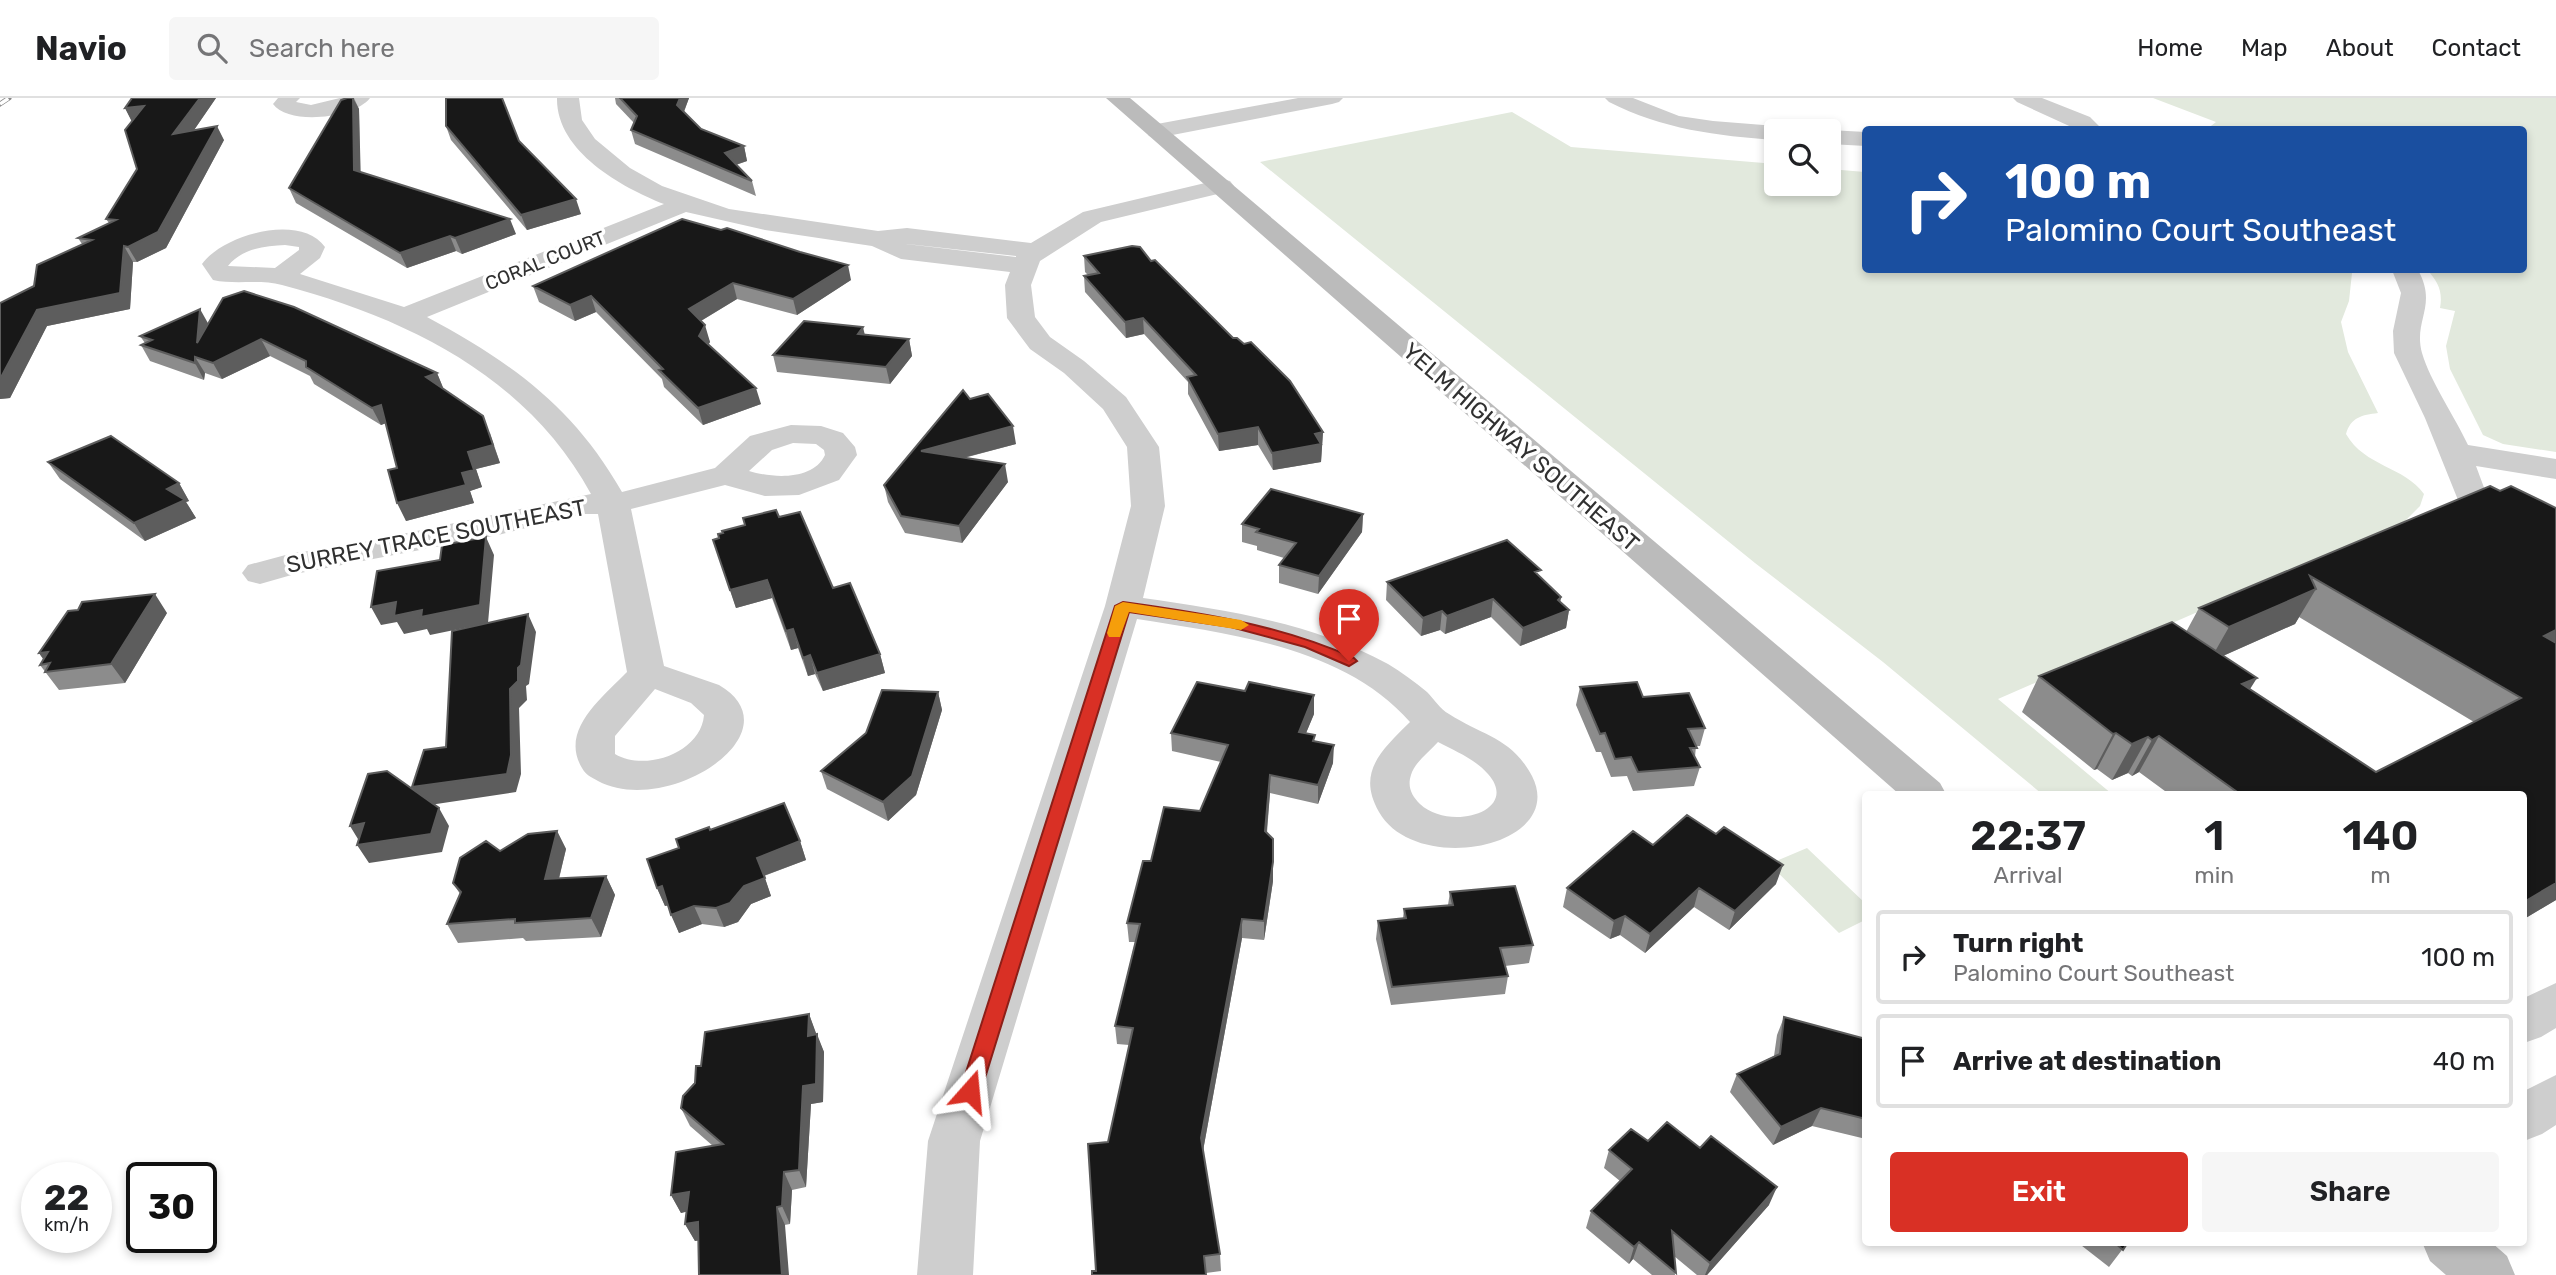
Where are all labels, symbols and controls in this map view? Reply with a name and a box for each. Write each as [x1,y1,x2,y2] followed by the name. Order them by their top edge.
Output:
[169,17,659,80] search box
[35,29,127,68] text: Navio
[193,29,231,67] icon: search
[249,33,395,64] text: Search here
[2137,34,2203,62] text: Home
[2241,34,2288,62] text: Map
[2326,34,2394,62] text: About
[2432,34,2521,62] text: Contact
[1764,119,1841,196] map controls
[1764,119,1841,196] button: search
[2005,152,2151,210] text: 100 m
[1890,154,1981,245] icon: right
[2005,211,2396,249] text: Palomino Court Southeast
[482,226,609,295] street label: CORAL COURT
[1397,337,1645,557] street label: YELM HIGHWAY SOUTHEAST
[284,493,588,579] street label: SURREY TRACE SOUTHEAST
[1319,589,1379,661] pin
[1330,600,1368,638] icon: arrive
[1970,811,2086,861] text: 22:37
[2204,811,2224,861] text: 1
[2342,811,2419,861] text: 140
[1994,861,2063,889] text: Arrival
[2194,861,2234,889] text: min
[2370,861,2391,889] text: m
[1953,928,2083,959] text: Turn right
[1894,938,1932,976] icon: right
[2421,942,2495,973] text: 100 m
[1953,959,2234,987] text: Palomino Court Southeast
[1894,1042,1932,1080] icon: arrive
[1953,1046,2221,1077] text: Arrive at destination
[2433,1046,2495,1077] text: 40 m
[933,1054,1007,1128] position arrow
[1890,1152,2188,1232] button: Exit
[2202,1152,2499,1232] button: Share
[126,1162,217,1253] speed limit sign: 30
[44,1177,89,1219] text: 22
[44,1214,89,1236] text: km/h

